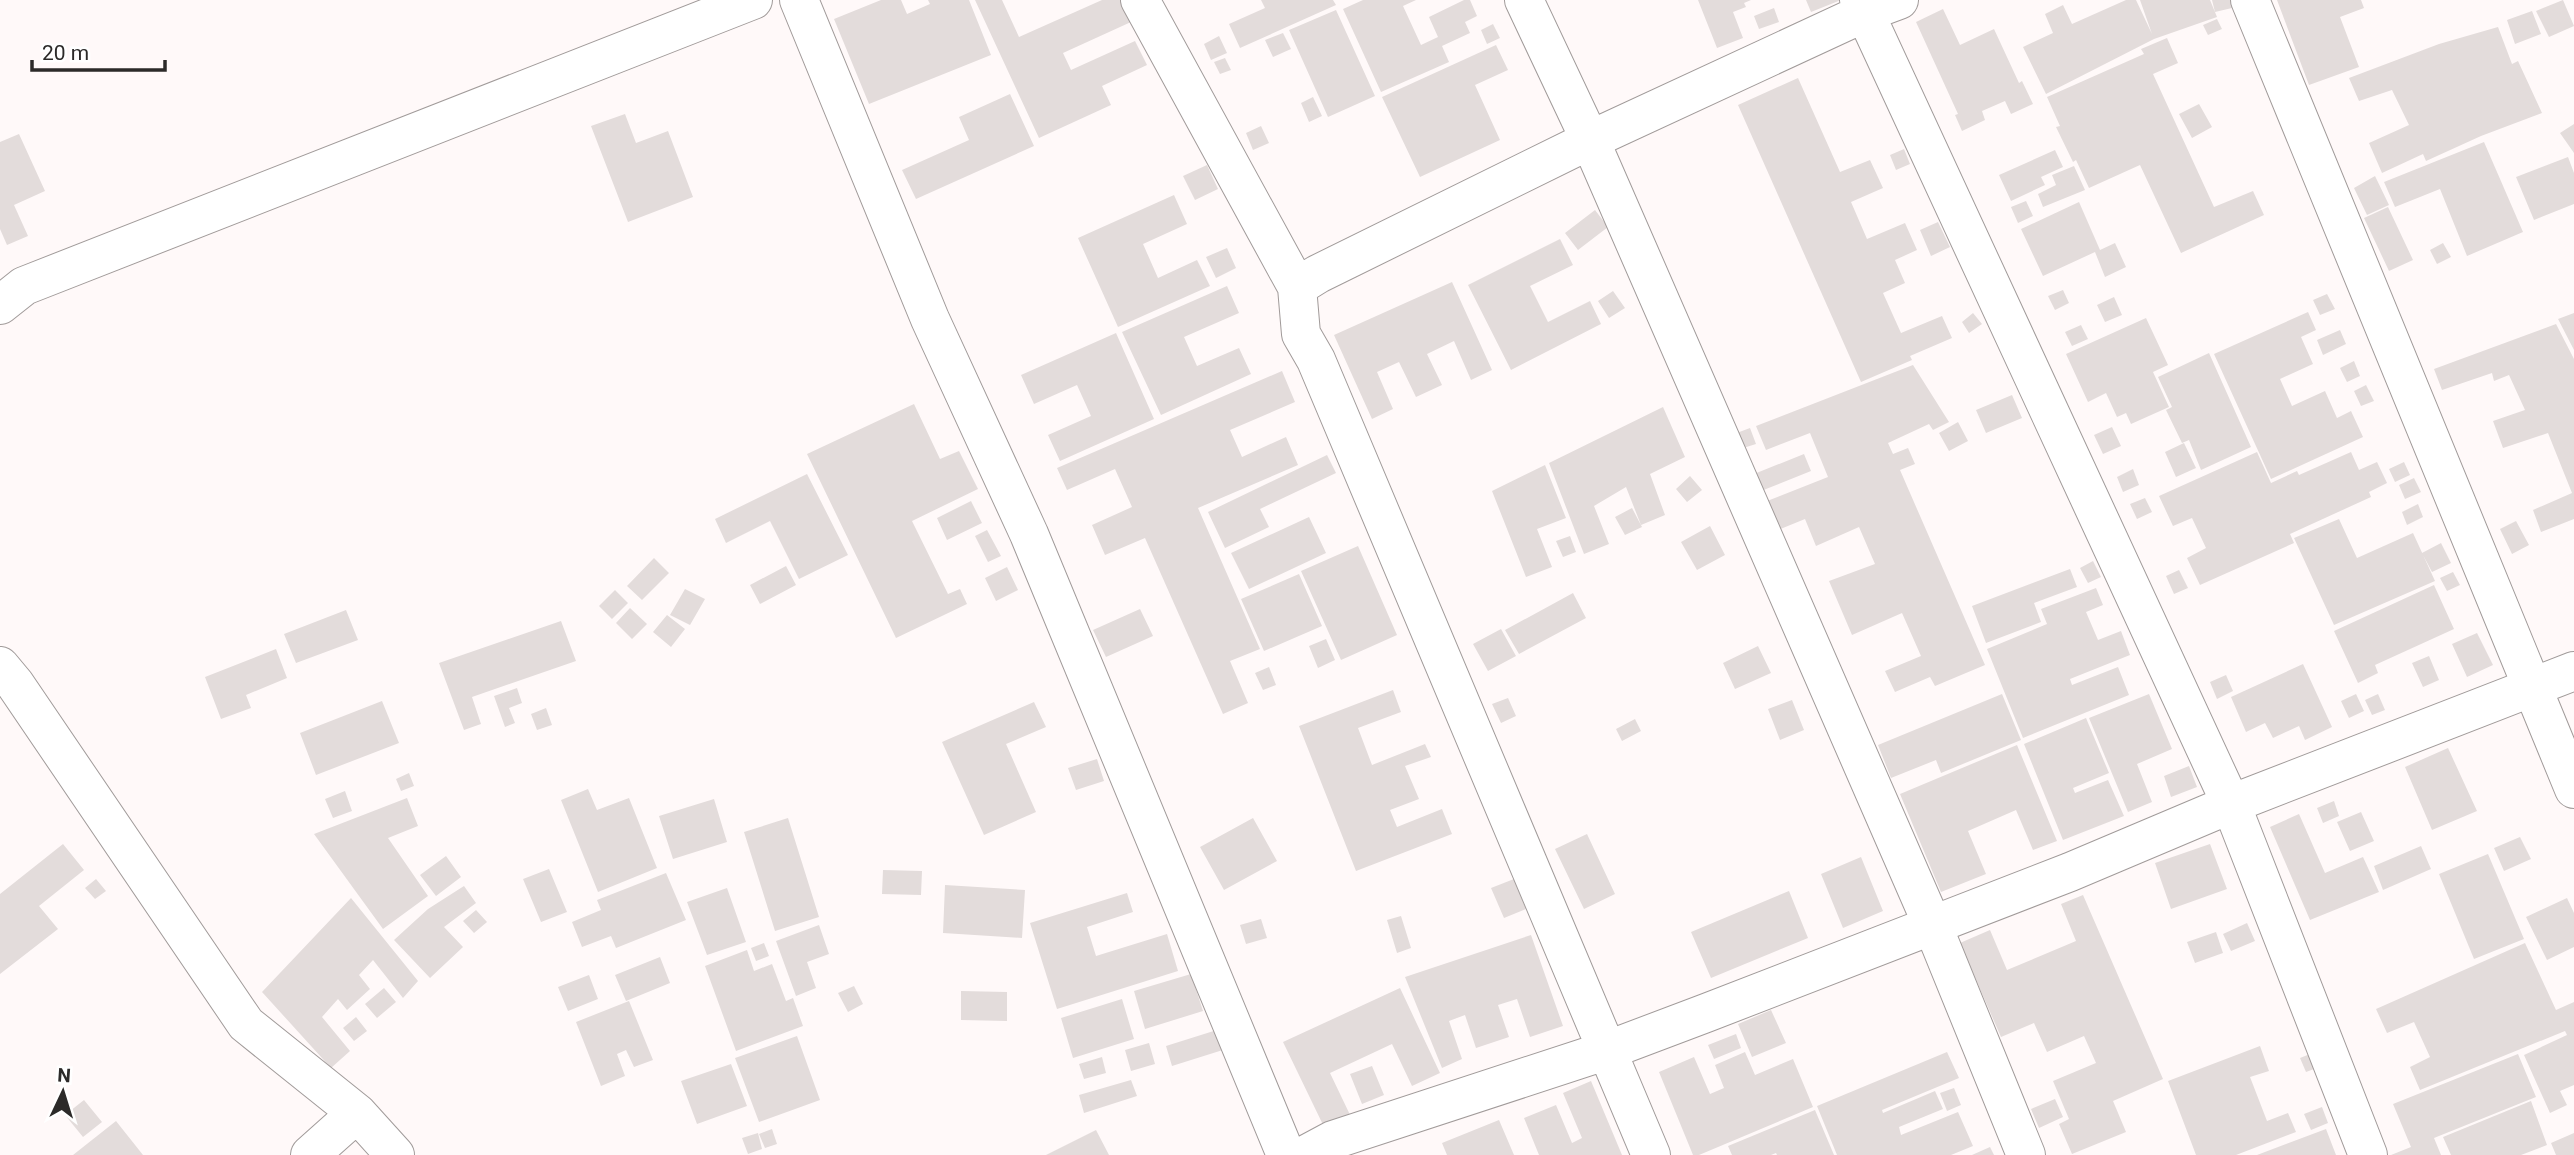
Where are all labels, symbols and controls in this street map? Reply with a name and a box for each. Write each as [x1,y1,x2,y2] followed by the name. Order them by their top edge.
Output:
[32,28,164,72] scale bar
[42,41,89,65] text: 20 m
[28,1057,98,1127] north arrow
[57,1064,72,1087] text: N

